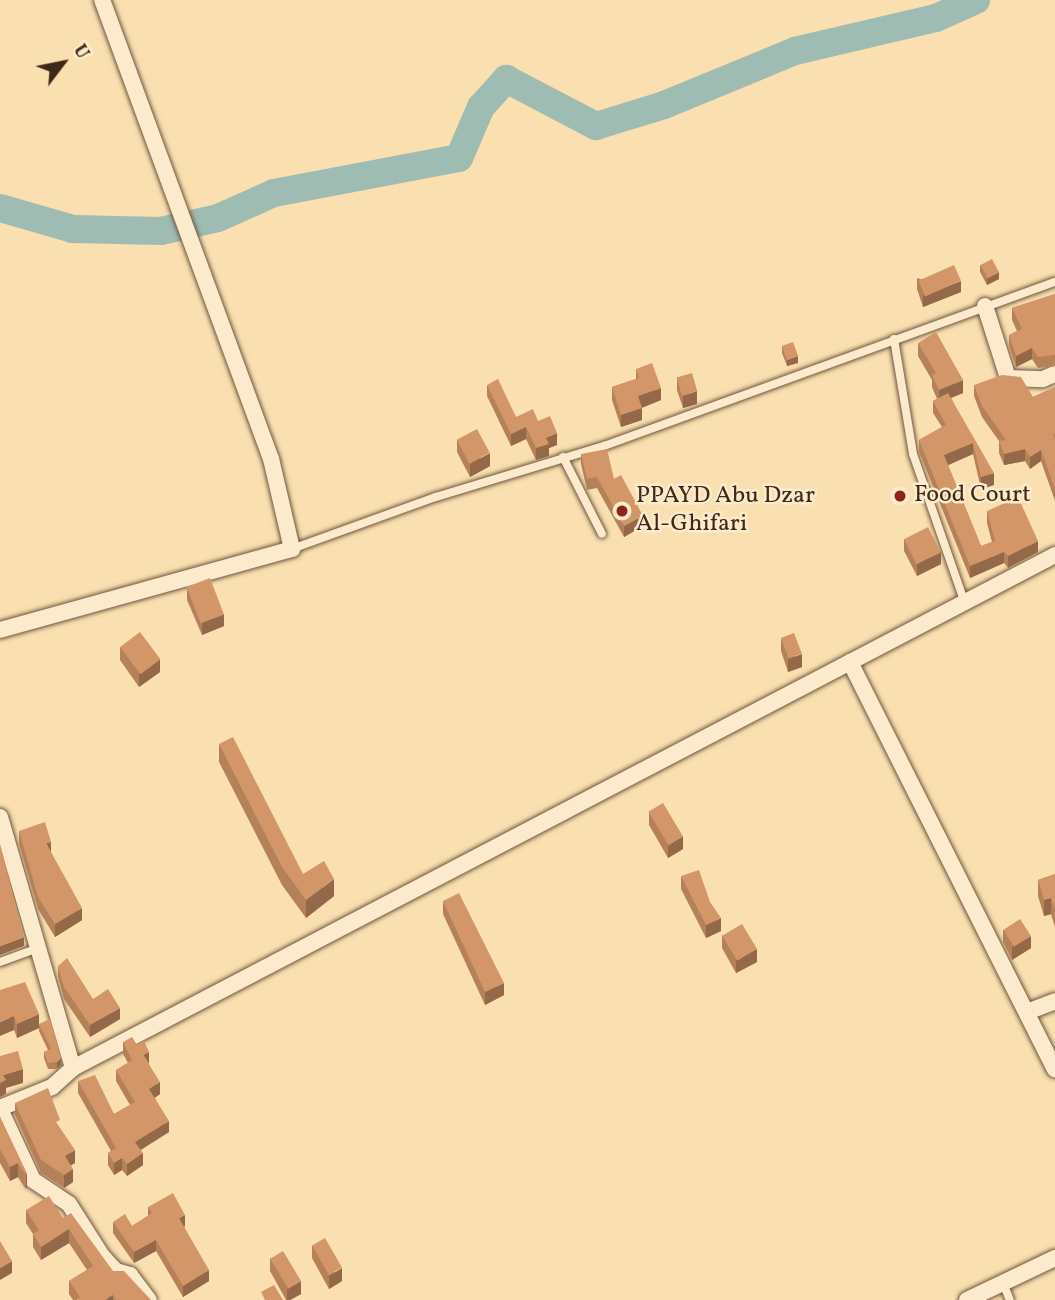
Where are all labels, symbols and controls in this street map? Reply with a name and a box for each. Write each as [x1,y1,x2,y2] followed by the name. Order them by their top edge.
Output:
[28,28,98,98] north arrow
[66,39,95,64] text: U
[914,482,1031,510] place label: Food Court
[636,483,815,539] place label: PPAYD Abu Dzar Al-Ghifari
[892,488,908,504] marker: Food Court
[614,503,630,519] marker: PPAYD Abu Dzar Al-Ghifari

